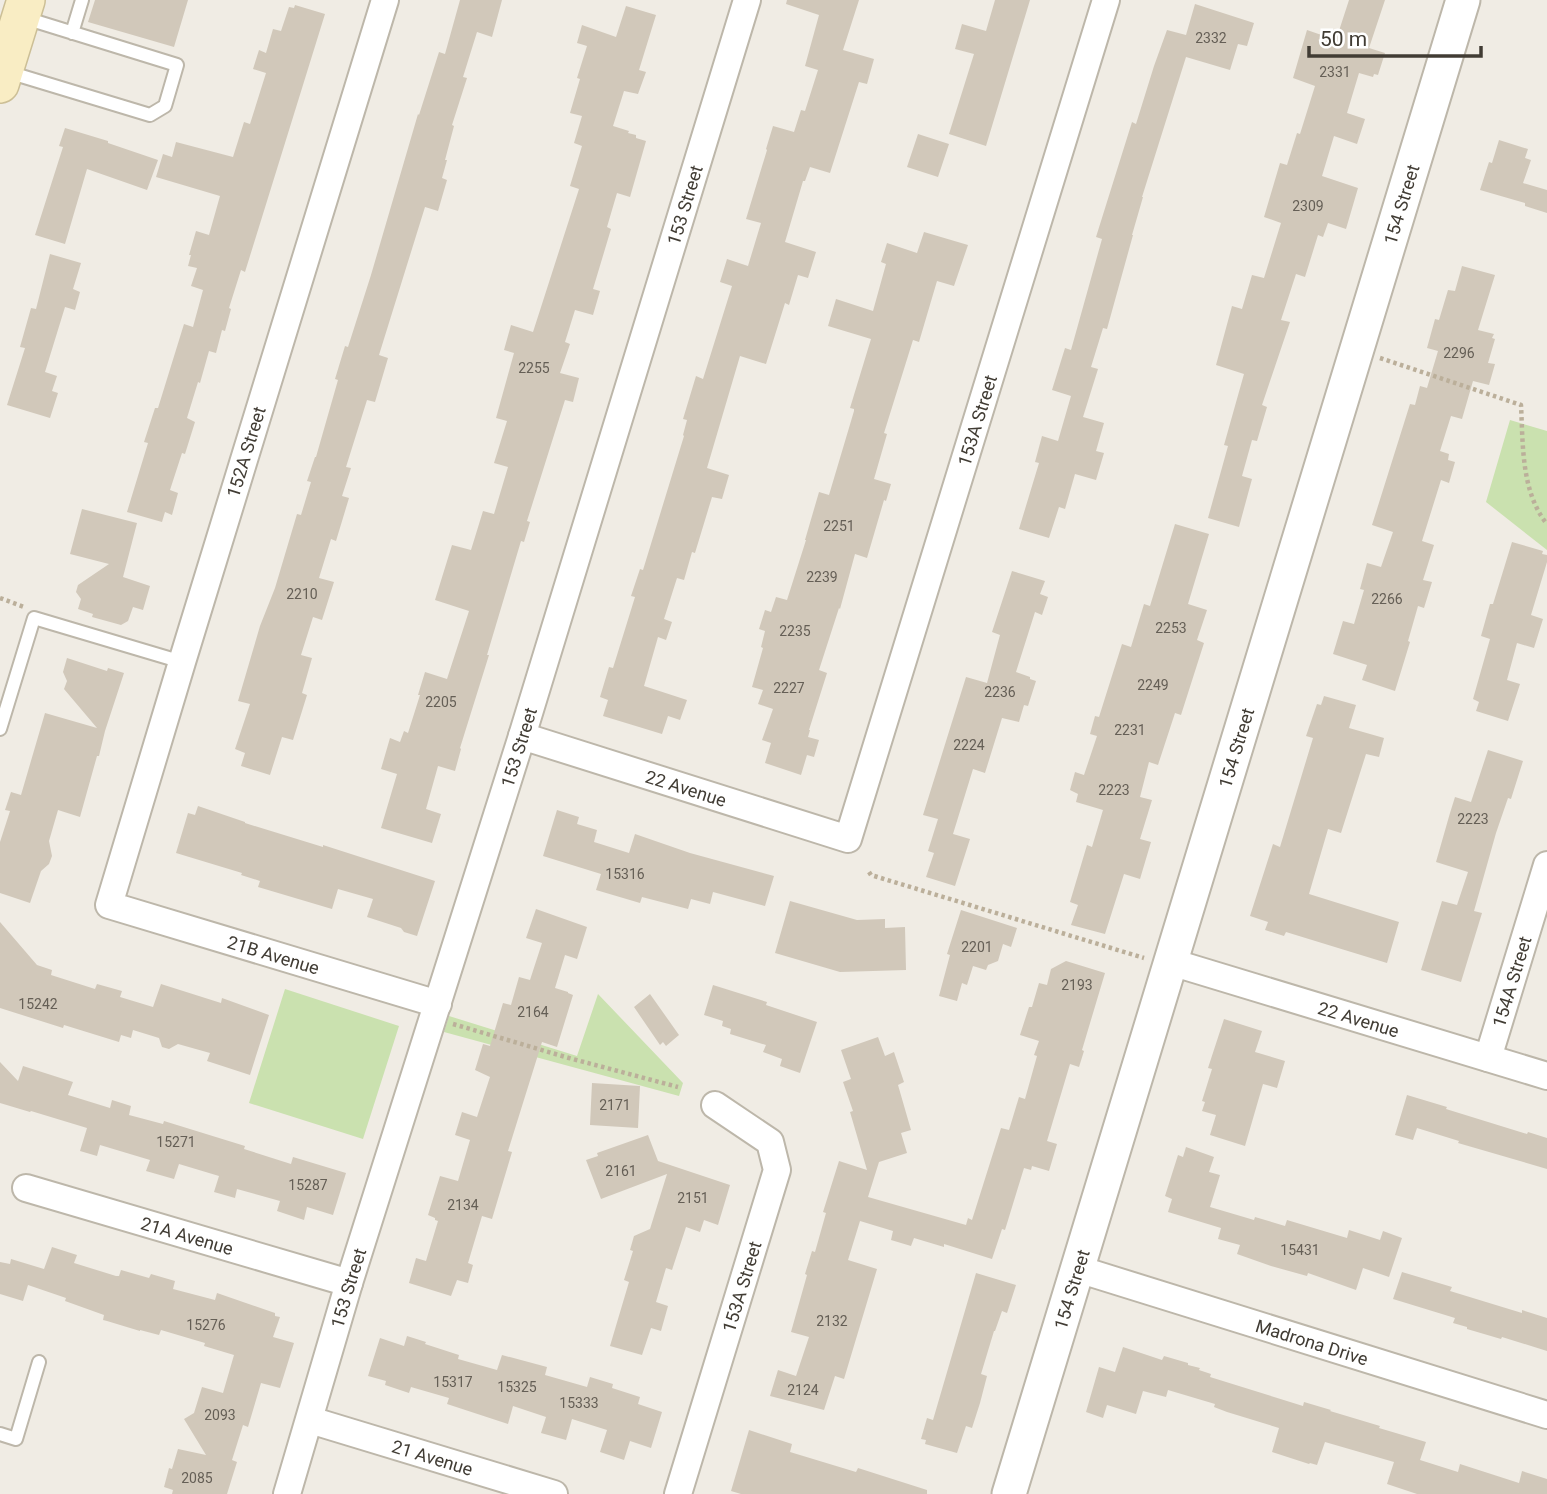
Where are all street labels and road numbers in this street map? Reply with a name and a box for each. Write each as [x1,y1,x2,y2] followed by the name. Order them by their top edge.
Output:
[662,162,706,247] street label: 153 Street
[1379,162,1423,247] street label: 154 Street
[953,372,1001,468] street label: 153A Street
[222,404,270,500] street label: 152A Street
[496,705,541,790] street label: 153 Street
[1214,705,1258,790] street label: 154 Street
[643,765,729,810] street label: 22 Avenue
[225,931,322,978] street label: 21B Avenue
[1488,933,1535,1030] street label: 154A Street
[1316,997,1402,1041] street label: 22 Avenue
[138,1212,236,1259] street label: 21A Avenue
[718,1238,765,1335] street label: 153A Street
[326,1245,370,1330] street label: 153 Street
[1049,1247,1093,1332] street label: 154 Street
[1253,1314,1371,1369] street label: Madrona Drive
[389,1435,476,1479] street label: 21 Avenue

